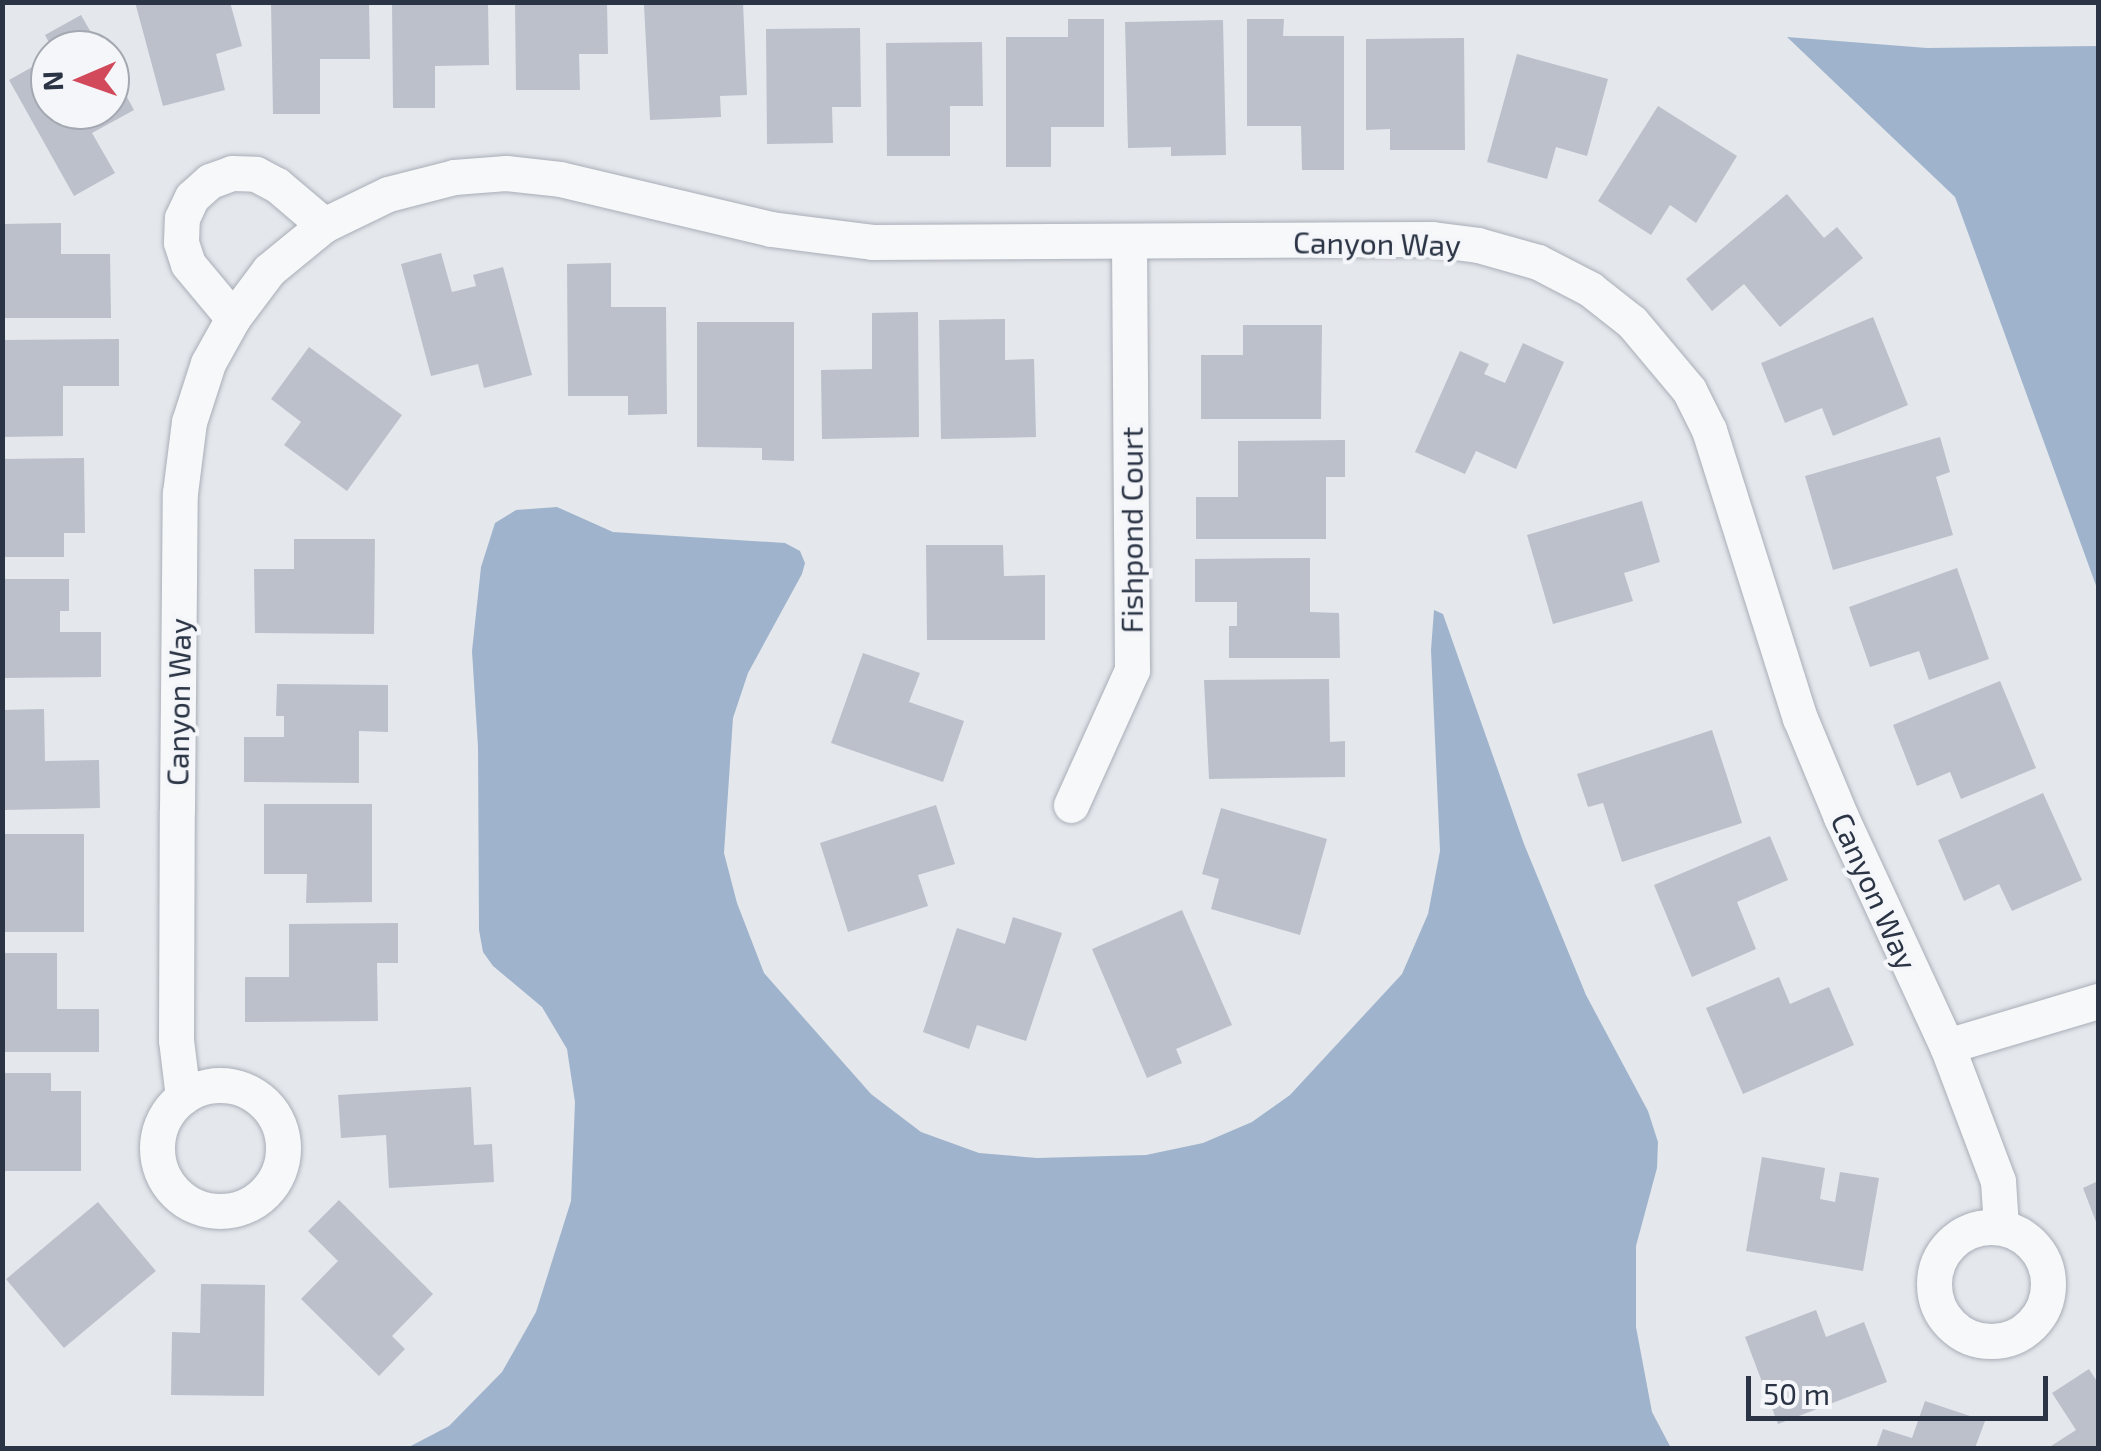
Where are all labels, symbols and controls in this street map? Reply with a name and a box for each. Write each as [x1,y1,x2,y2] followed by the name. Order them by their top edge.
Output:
[30,30,130,130] north arrow
[35,70,69,92] text: N
[1293,224,1461,262] street label: Canyon Way
[1113,427,1149,633] street label: Fishpond Court
[159,618,197,786] street label: Canyon Way
[1824,807,1926,975] street label: Canyon Way
[1751,1356,2054,1418] scale bar
[1763,1375,1830,1411] text: 50 m

